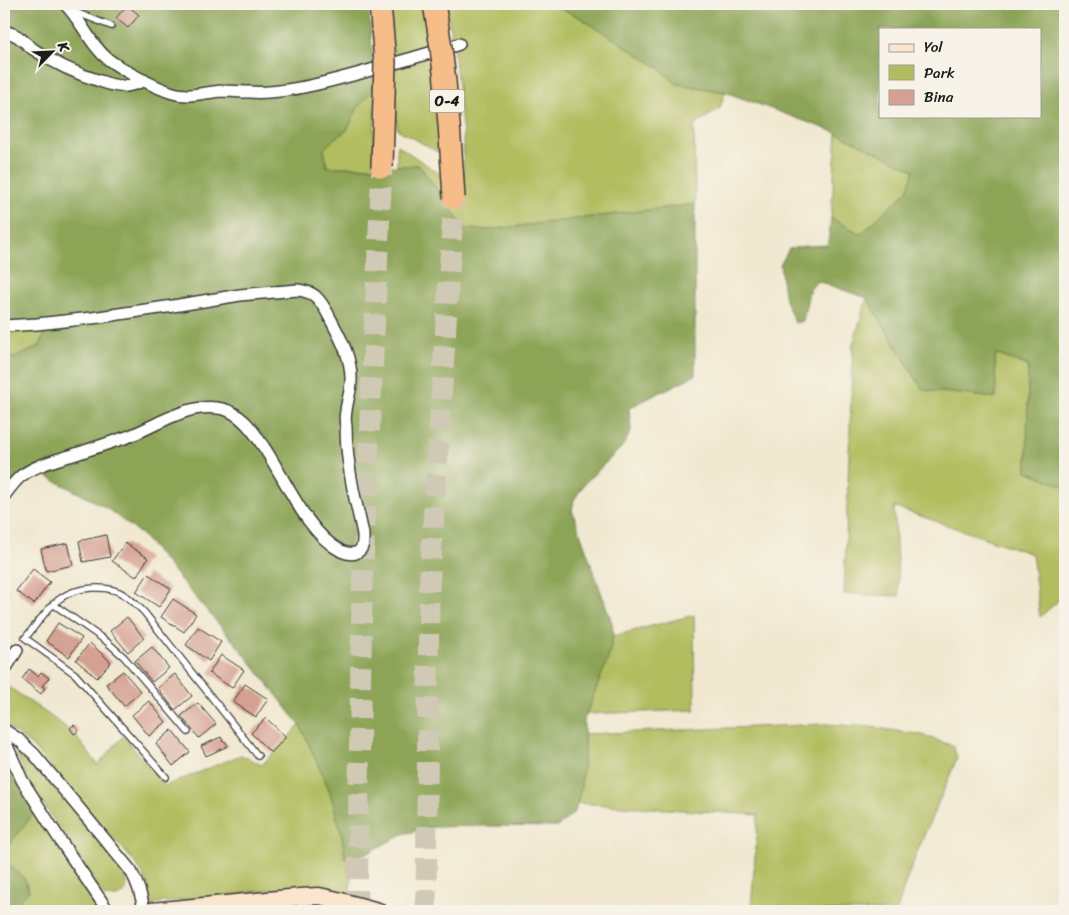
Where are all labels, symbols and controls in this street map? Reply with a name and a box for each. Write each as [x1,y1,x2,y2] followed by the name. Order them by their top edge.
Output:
[28,28,78,78] north arrow
[879,28,1042,118] legend
[924,34,943,60] text: Yol
[50,37,77,57] text: K
[924,60,955,86] text: Park
[924,84,954,110] text: Bina
[430,90,464,112] road number: O-4

